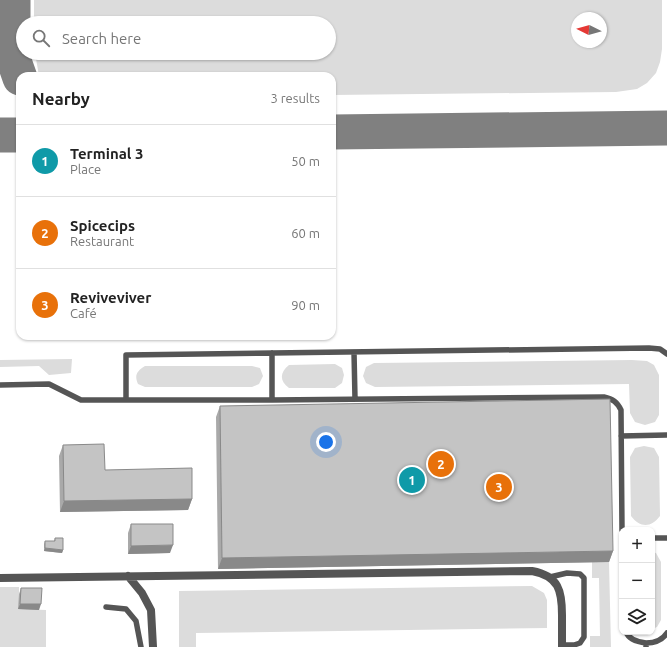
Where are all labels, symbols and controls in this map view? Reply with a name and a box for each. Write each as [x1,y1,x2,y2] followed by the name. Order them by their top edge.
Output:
[571,12,607,48] north arrow
[16,16,336,60] search box
[30,27,52,49] icon: search
[62,30,141,47] text: Search here
[32,89,90,108] text: Nearby
[270,91,320,105] text: 3 results
[70,145,143,162] text: Terminal 3
[41,154,49,168] text: 1
[291,154,320,168] text: 50 m
[70,162,101,176] text: Place
[70,217,135,234] text: Spicecips
[41,226,49,240] text: 2
[291,226,320,240] text: 60 m
[70,234,134,248] text: Restaurant
[70,289,151,306] text: Reviveviver
[41,298,49,312] text: 3
[291,298,320,312] text: 90 m
[70,306,97,320] text: Café
[316,432,336,452] your location
[428,449,454,479] pin: 2
[399,465,425,495] pin: 1
[486,472,512,502] pin: 3
[619,527,655,635] map controls
[619,527,655,563] button: +
[619,563,655,599] button: −
[619,599,655,635] button: layers

